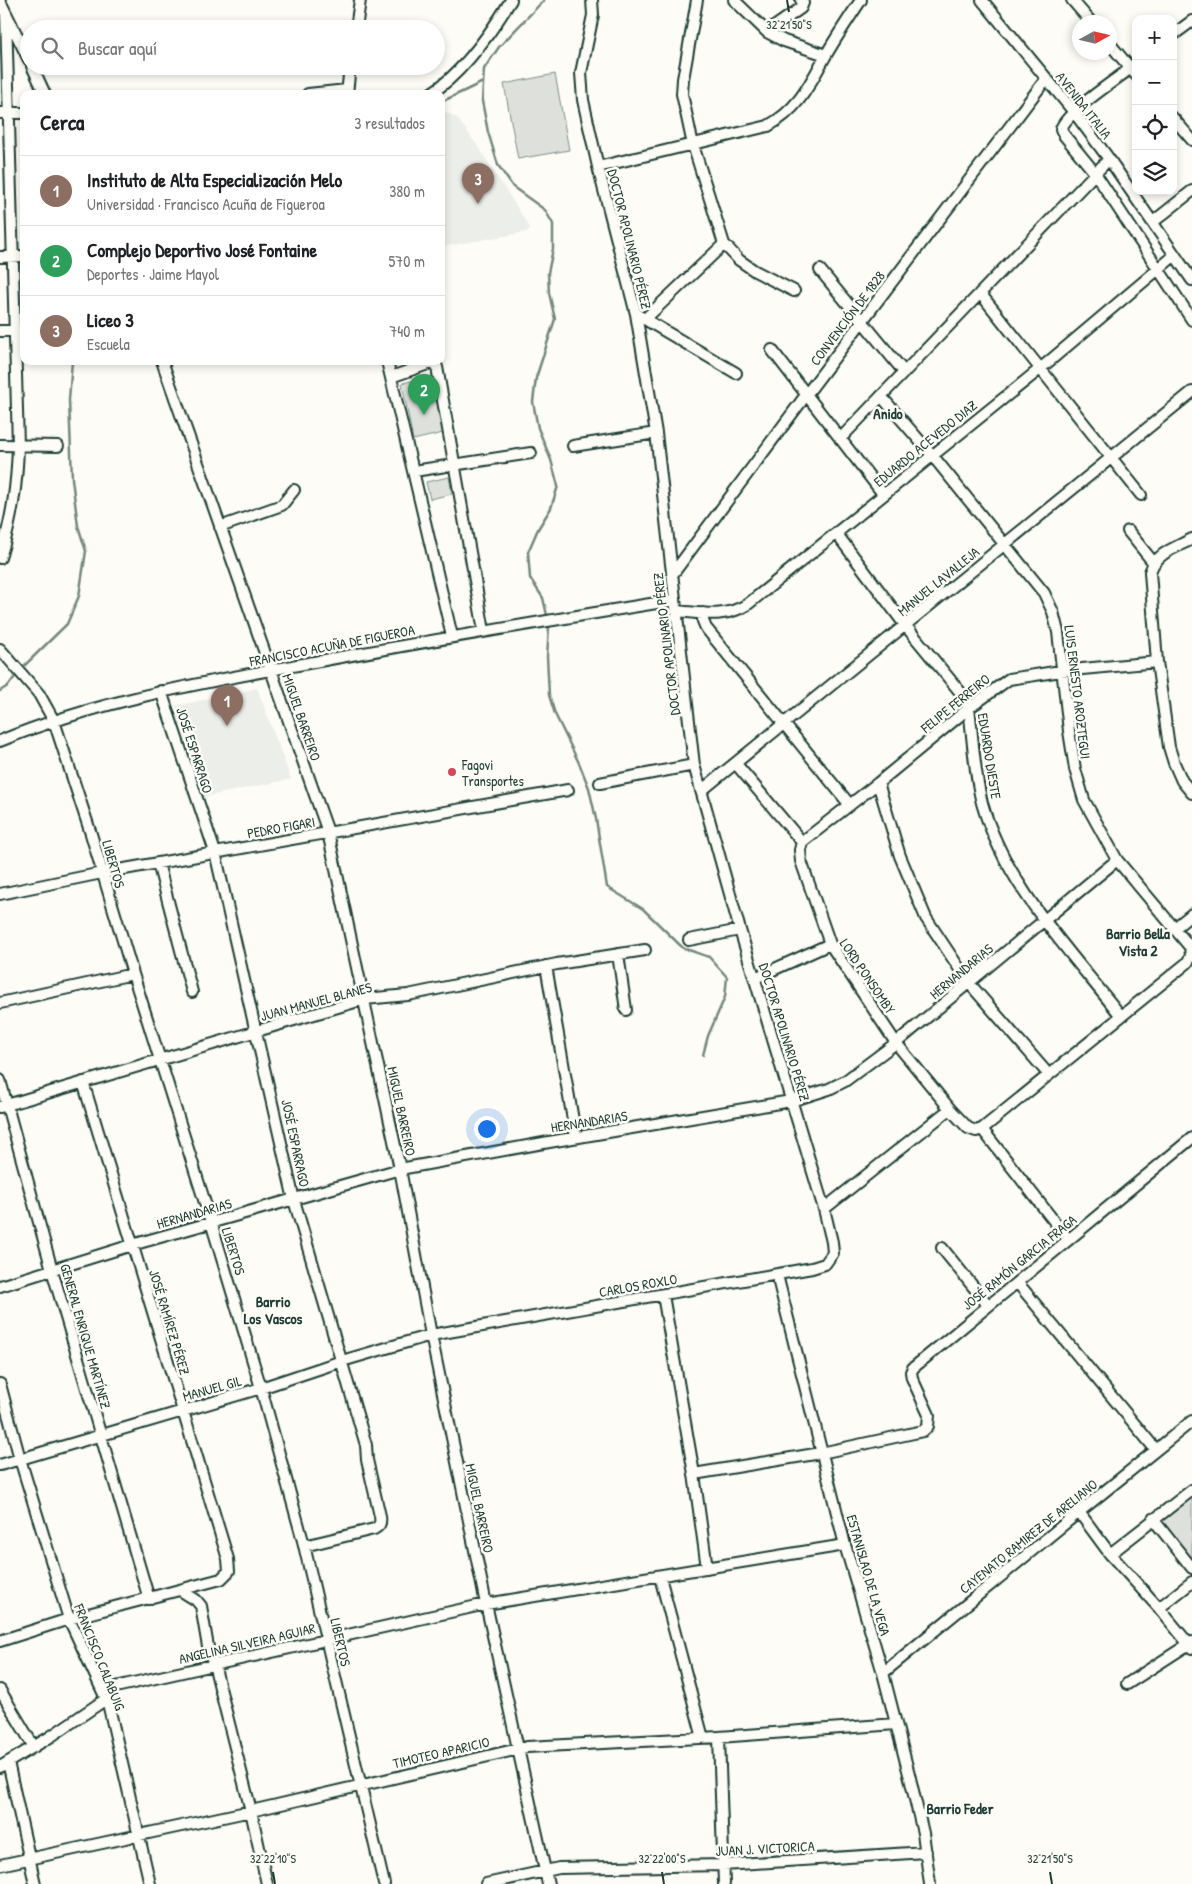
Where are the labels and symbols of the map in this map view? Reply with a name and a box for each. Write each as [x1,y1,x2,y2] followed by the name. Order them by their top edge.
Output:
[1072,15,1117,60] north arrow
[766,16,812,33] text: 32°21'50"S
[1052,67,1116,143] street label: AVENIDA ITALIA
[462,163,494,204] pin: 3
[603,167,657,311] street label: DOCTOR APOLINARIO PÉREZ
[805,267,889,369] street label: CONVENCIÓN DE 1828
[408,374,440,415] pin: 2
[869,395,981,491] street label: EDUARDO ACEVEDO DIAZ
[873,403,903,424] district label: Anido
[893,542,983,620] street label: MANUEL LAVALLEJA
[648,572,684,716] street label: DOCTOR APOLINARIO PÉREZ
[247,620,416,671] street label: FRANCISCO ACUÑA DE FIGUEROA
[1060,624,1096,760] street label: LUIS ERNESTO AROZTEGUI
[916,669,994,737] street label: FELIPE FERREIRO
[278,671,326,763] street label: MIGUEL BARREIRO
[211,685,243,726] pin: 1
[172,705,218,795] street label: JOSÉ ESPARRAGO
[974,712,1006,800] street label: EDUARDO DIESTE
[461,755,524,791] place label: Fagovi Transportes
[446,766,458,778] marker: Fagovi Transportes
[246,812,316,842] street label: PEDRO FIGARI
[98,838,130,891] street label: LIBERTOS
[1106,923,1170,961] district label: Barrio Bella Vista 2
[836,935,901,1018] street label: LORD PONSOMBY
[925,939,997,1003] street label: HERNANDARIAS
[755,961,815,1103] street label: DOCTOR APOLINARIO PÉREZ
[258,977,374,1025] street label: JUAN MANUEL BLANES
[383,1065,421,1158] street label: MIGUEL BARREIRO
[277,1097,315,1189] street label: JOSÉ ESPARRAGO
[549,1105,629,1136] street label: HERNANDARIAS
[474,1116,500,1142] your location
[154,1193,234,1233] street label: HERNANDARIAS
[958,1210,1080,1314] street label: JOSÉ RAMÓN GARCIA FRAGA
[218,1225,250,1278] street label: LIBERTOS
[56,1261,116,1411] street label: GENERAL ENRIQUE MARTÍNEZ
[145,1267,195,1377] street label: JOSÉ RAMÍREZ PÉREZ
[597,1269,679,1301] street label: CARLOS ROXLO
[244,1291,303,1329] district label: Barrio Los Vascos
[180,1371,244,1405] street label: MANUEL GIL
[461,1462,499,1555] street label: MIGUEL BARREIRO
[955,1474,1101,1598] street label: CAYENATO RAMIREZ DE ARELIANO
[843,1512,895,1638] street label: ESTANISLAO DE LA VEGA
[70,1600,130,1713] street label: FRANCISCO CALABUIG
[326,1616,356,1669] street label: LIBERTOS
[177,1618,317,1668] street label: ANGELINA SILVEIRA AGUIAR
[391,1732,491,1772] street label: TIMOTEO APARICIO
[926,1798,994,1819] district label: Barrio Feder
[715,1836,815,1860] street label: JUAN J. VICTORICA
[250,1850,296,1867] text: 32°22'10"S
[639,1850,686,1867] text: 32°22'00"S
[1027,1850,1073,1867] text: 32°21'50"S

